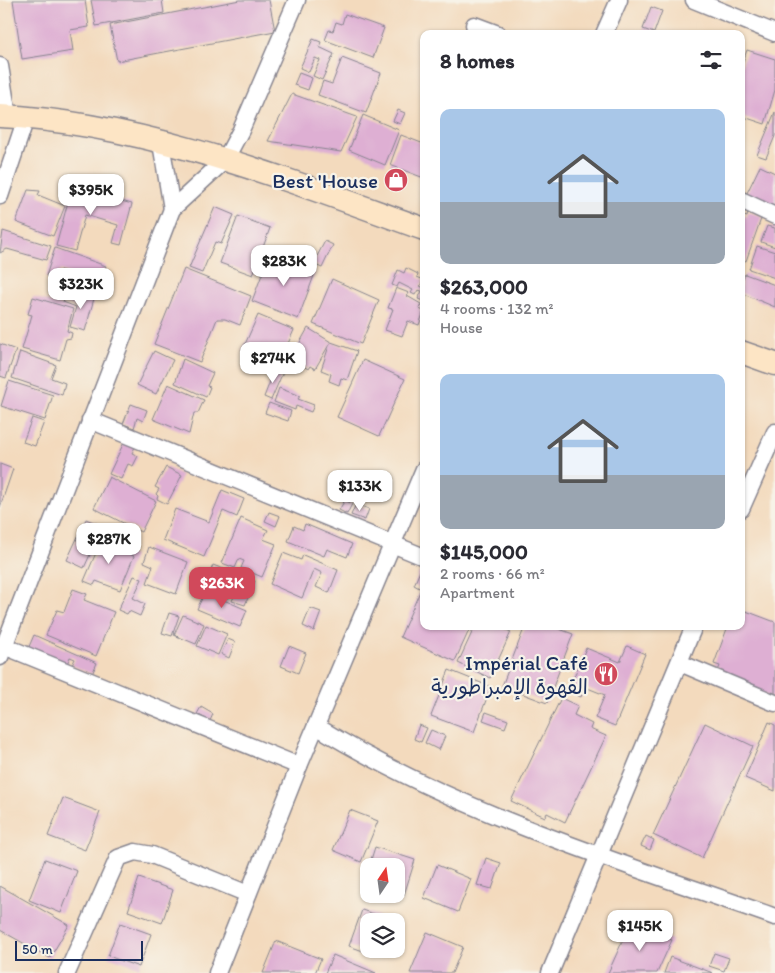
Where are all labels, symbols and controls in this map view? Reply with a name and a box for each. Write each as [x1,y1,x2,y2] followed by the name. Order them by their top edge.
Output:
[697,46,725,74] icon: filters
[440,48,515,73] text: 8 homes
[538,141,628,231] icon: home
[383,167,409,193] shop icon: Best 'House
[272,168,378,193] place label: Best 'House
[56,174,126,216] pin: $395K
[69,180,113,199] text: $395K
[249,244,319,287] pin: $283K
[262,251,306,270] text: $283K
[46,268,116,310] pin: $323K
[59,274,103,293] text: $323K
[440,274,528,299] text: $263,000
[440,299,554,318] text: 4 rooms · 132 m²
[440,318,483,337] text: House
[238,342,308,384] pin: $274K
[251,348,295,367] text: $274K
[538,406,628,496] icon: home
[325,470,395,512] pin: $133K
[338,476,382,495] text: $133K
[74,522,144,565] pin: $287K
[87,529,131,548] text: $287K
[440,539,528,564] text: $145,000
[440,564,545,583] text: 2 rooms · 66 m²
[187,566,257,609] pin: $263K
[200,573,244,592] text: $263K
[440,583,515,602] text: Apartment
[431,650,588,700] place label: Impérial Café القهوة الإمبراطورية
[593,661,619,687] restaurant icon: Impérial Café القهوة الإمبراطورية
[360,858,405,902] north arrow
[360,858,405,958] map controls
[605,910,675,952] pin: $145K
[360,913,405,958] button: layers
[618,916,662,935] text: $145K
[15,938,142,961] scale bar
[22,941,53,958] text: 50 m

